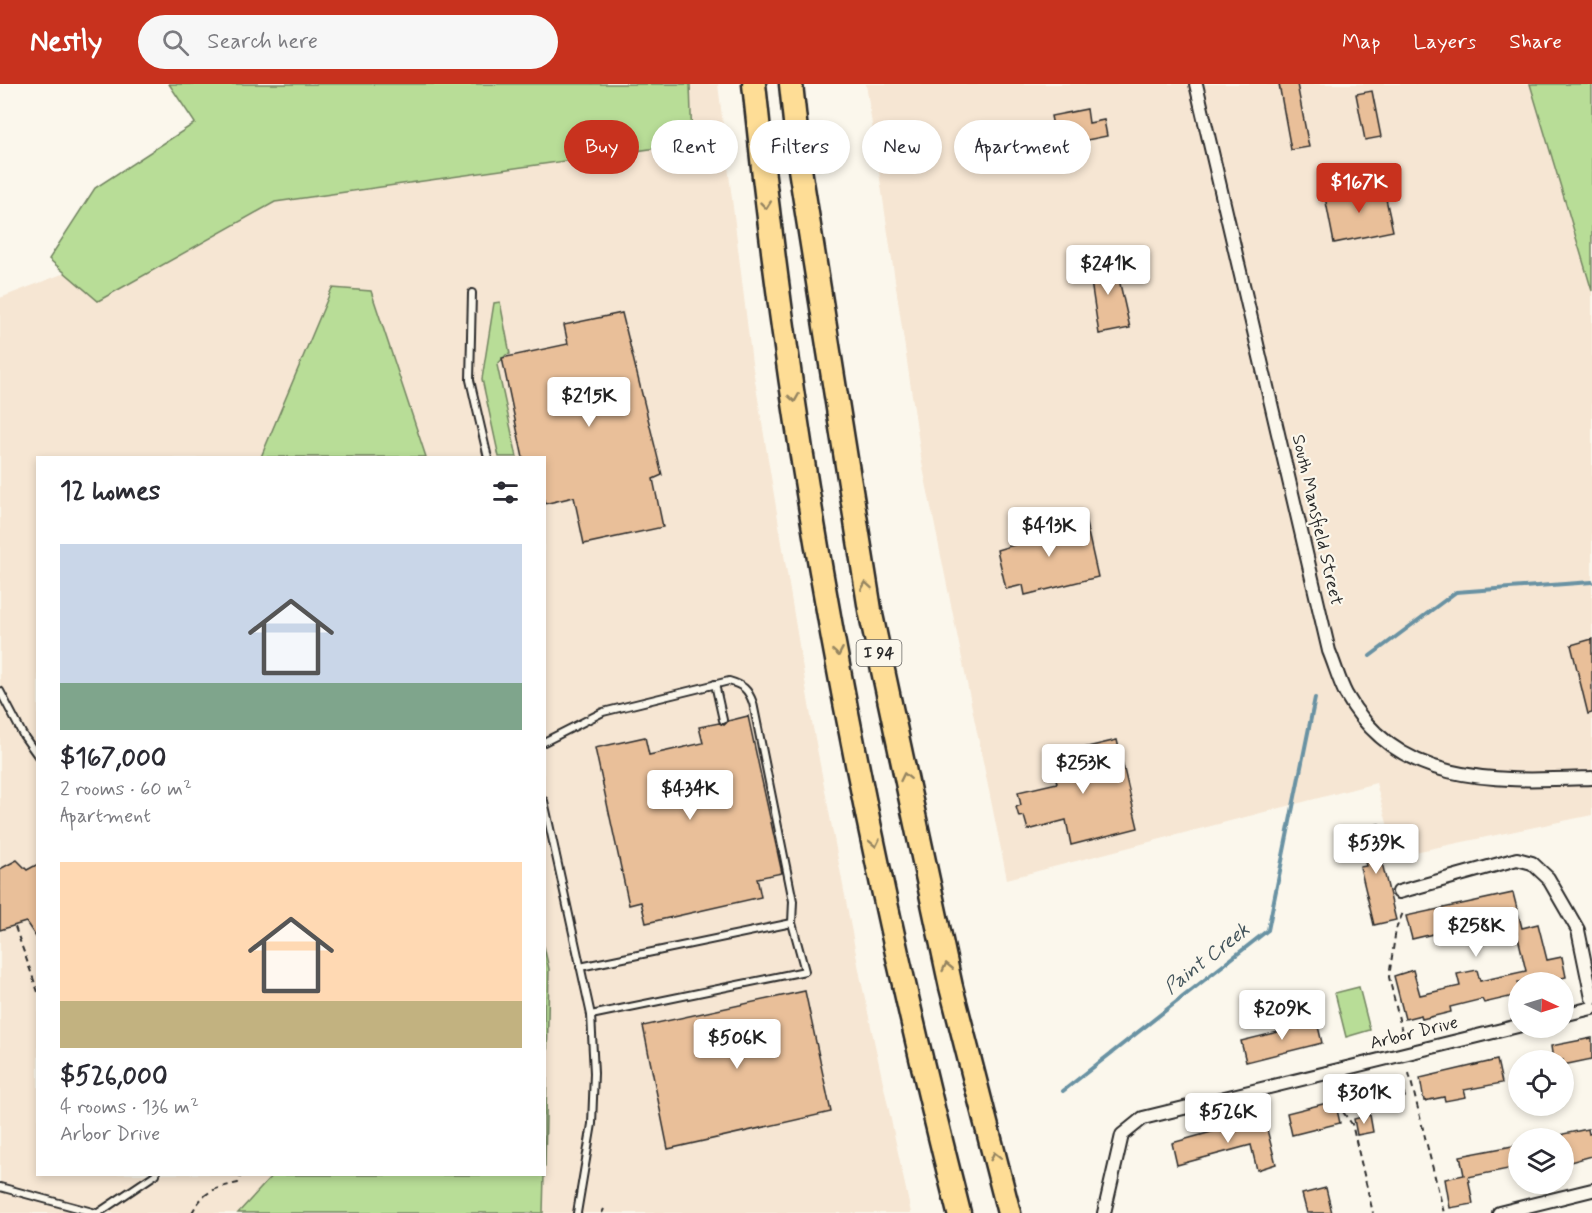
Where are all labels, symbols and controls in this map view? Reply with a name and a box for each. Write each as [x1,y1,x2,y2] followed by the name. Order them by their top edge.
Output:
[138,15,558,69] search box
[30,24,102,61] text: Nestly
[159,26,192,59] icon: search
[207,28,318,56] text: Search here
[1342,28,1380,56] text: Map
[1413,28,1476,56] text: Layers
[1509,28,1562,56] text: Share
[564,120,639,174] chip: Buy
[651,120,738,174] chip: Rent
[750,120,850,174] chip: Filters
[862,120,942,174] chip: New
[954,120,1091,174] chip: Apartment
[1317,163,1401,214] pin: $167K
[1330,169,1388,196] text: $167K
[759,200,772,209] one-way arrow
[1066,245,1150,296] pin: $241K
[1080,251,1136,278] text: $241K
[547,377,631,428] pin: $215K
[561,383,617,410] text: $215K
[787,393,799,402] one-way arrow
[1286,432,1348,608] street label: South Mansfield Street
[60,475,160,509] text: 12 homes
[489,476,522,509] icon: filters
[1007,507,1091,558] pin: $413K
[1022,513,1076,540] text: $413K
[861,581,873,590] one-way arrow
[237,583,345,691] icon: home
[856,640,902,666] road number: I 94
[831,647,843,657] one-way arrow
[60,742,166,776] text: $167,000
[1041,744,1125,795] pin: $253K
[1056,750,1110,777] text: $253K
[648,770,732,821] pin: $434K
[899,772,912,782] one-way arrow
[60,776,192,803] text: 2 rooms · 60 m²
[661,776,719,803] text: $434K
[60,803,151,830] text: Apartment
[1334,824,1418,875] pin: $539K
[1348,830,1404,857] text: $539K
[867,838,880,848] one-way arrow
[237,901,345,1009] icon: home
[1434,907,1518,958] pin: $258K
[1447,913,1505,940] text: $258K
[1158,917,1256,1001] water label: Paint Creek
[941,963,954,973] one-way arrow
[1508,972,1574,1038] north arrow
[1508,972,1574,1194] map controls
[1240,990,1324,1041] pin: $209K
[1253,996,1311,1023] text: $209K
[1367,1010,1461,1056] street label: Arbor Drive
[695,1019,779,1070] pin: $506K
[708,1025,766,1052] text: $506K
[1508,1050,1574,1116] button: locate
[60,1060,168,1094] text: $526,000
[1322,1074,1406,1125] pin: $301K
[1337,1080,1391,1107] text: $301K
[1186,1093,1270,1144] pin: $526K
[60,1094,199,1121] text: 4 rooms · 136 m²
[1199,1099,1257,1126] text: $526K
[60,1121,160,1148] text: Arbor Drive
[1508,1128,1574,1194] button: layers
[989,1151,1002,1161] one-way arrow

